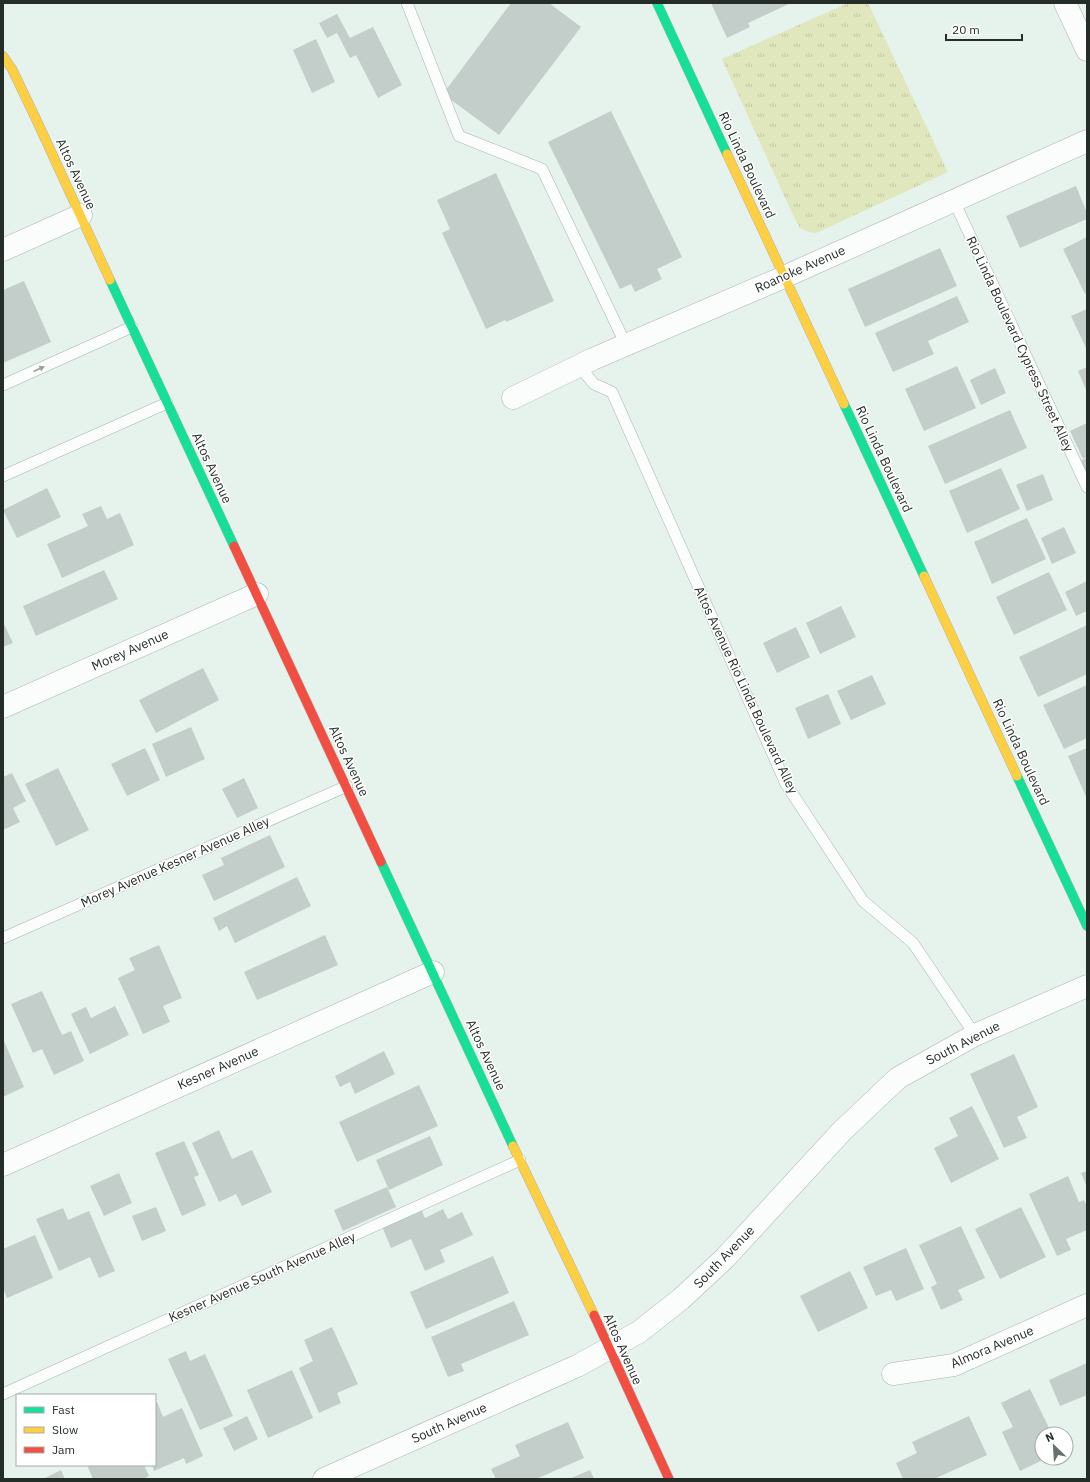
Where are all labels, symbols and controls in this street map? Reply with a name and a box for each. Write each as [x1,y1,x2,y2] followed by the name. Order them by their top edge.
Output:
[946,16,1022,42] scale bar
[952,22,980,37] text: 20 m
[715,109,779,221] street label: Rio Linda Boulevard
[52,136,100,212] street label: Altos Avenue
[962,233,1078,455] street label: Rio Linda Boulevard Cypress Street Alley
[752,241,848,297] street label: Roanoke Avenue
[33,366,44,372] one-way arrow
[852,403,916,515] street label: Rio Linda Boulevard
[188,430,236,506] street label: Altos Avenue
[690,583,802,797] street label: Altos Avenue Rio Linda Boulevard Alley
[89,625,171,675] street label: Morey Avenue
[989,696,1053,808] street label: Rio Linda Boulevard
[325,723,373,799] street label: Altos Avenue
[78,812,272,911] street label: Morey Avenue Kesner Avenue Alley
[462,1017,510,1093] street label: Altos Avenue
[923,1017,1003,1069] street label: South Avenue
[175,1043,261,1093] street label: Kesner Avenue
[690,1222,758,1292] street label: South Avenue
[166,1228,359,1326] street label: Kesner Avenue South Avenue Alley
[600,1311,646,1387] street label: Altos Avenue
[948,1322,1036,1372] street label: Almora Avenue
[16,1394,156,1466] legend
[409,1399,489,1447] street label: South Avenue
[52,1402,75,1417] text: Fast
[52,1422,78,1437] text: Slow
[1034,1426,1074,1466] north arrow
[1043,1429,1056,1445] text: N
[52,1442,75,1457] text: Jam

